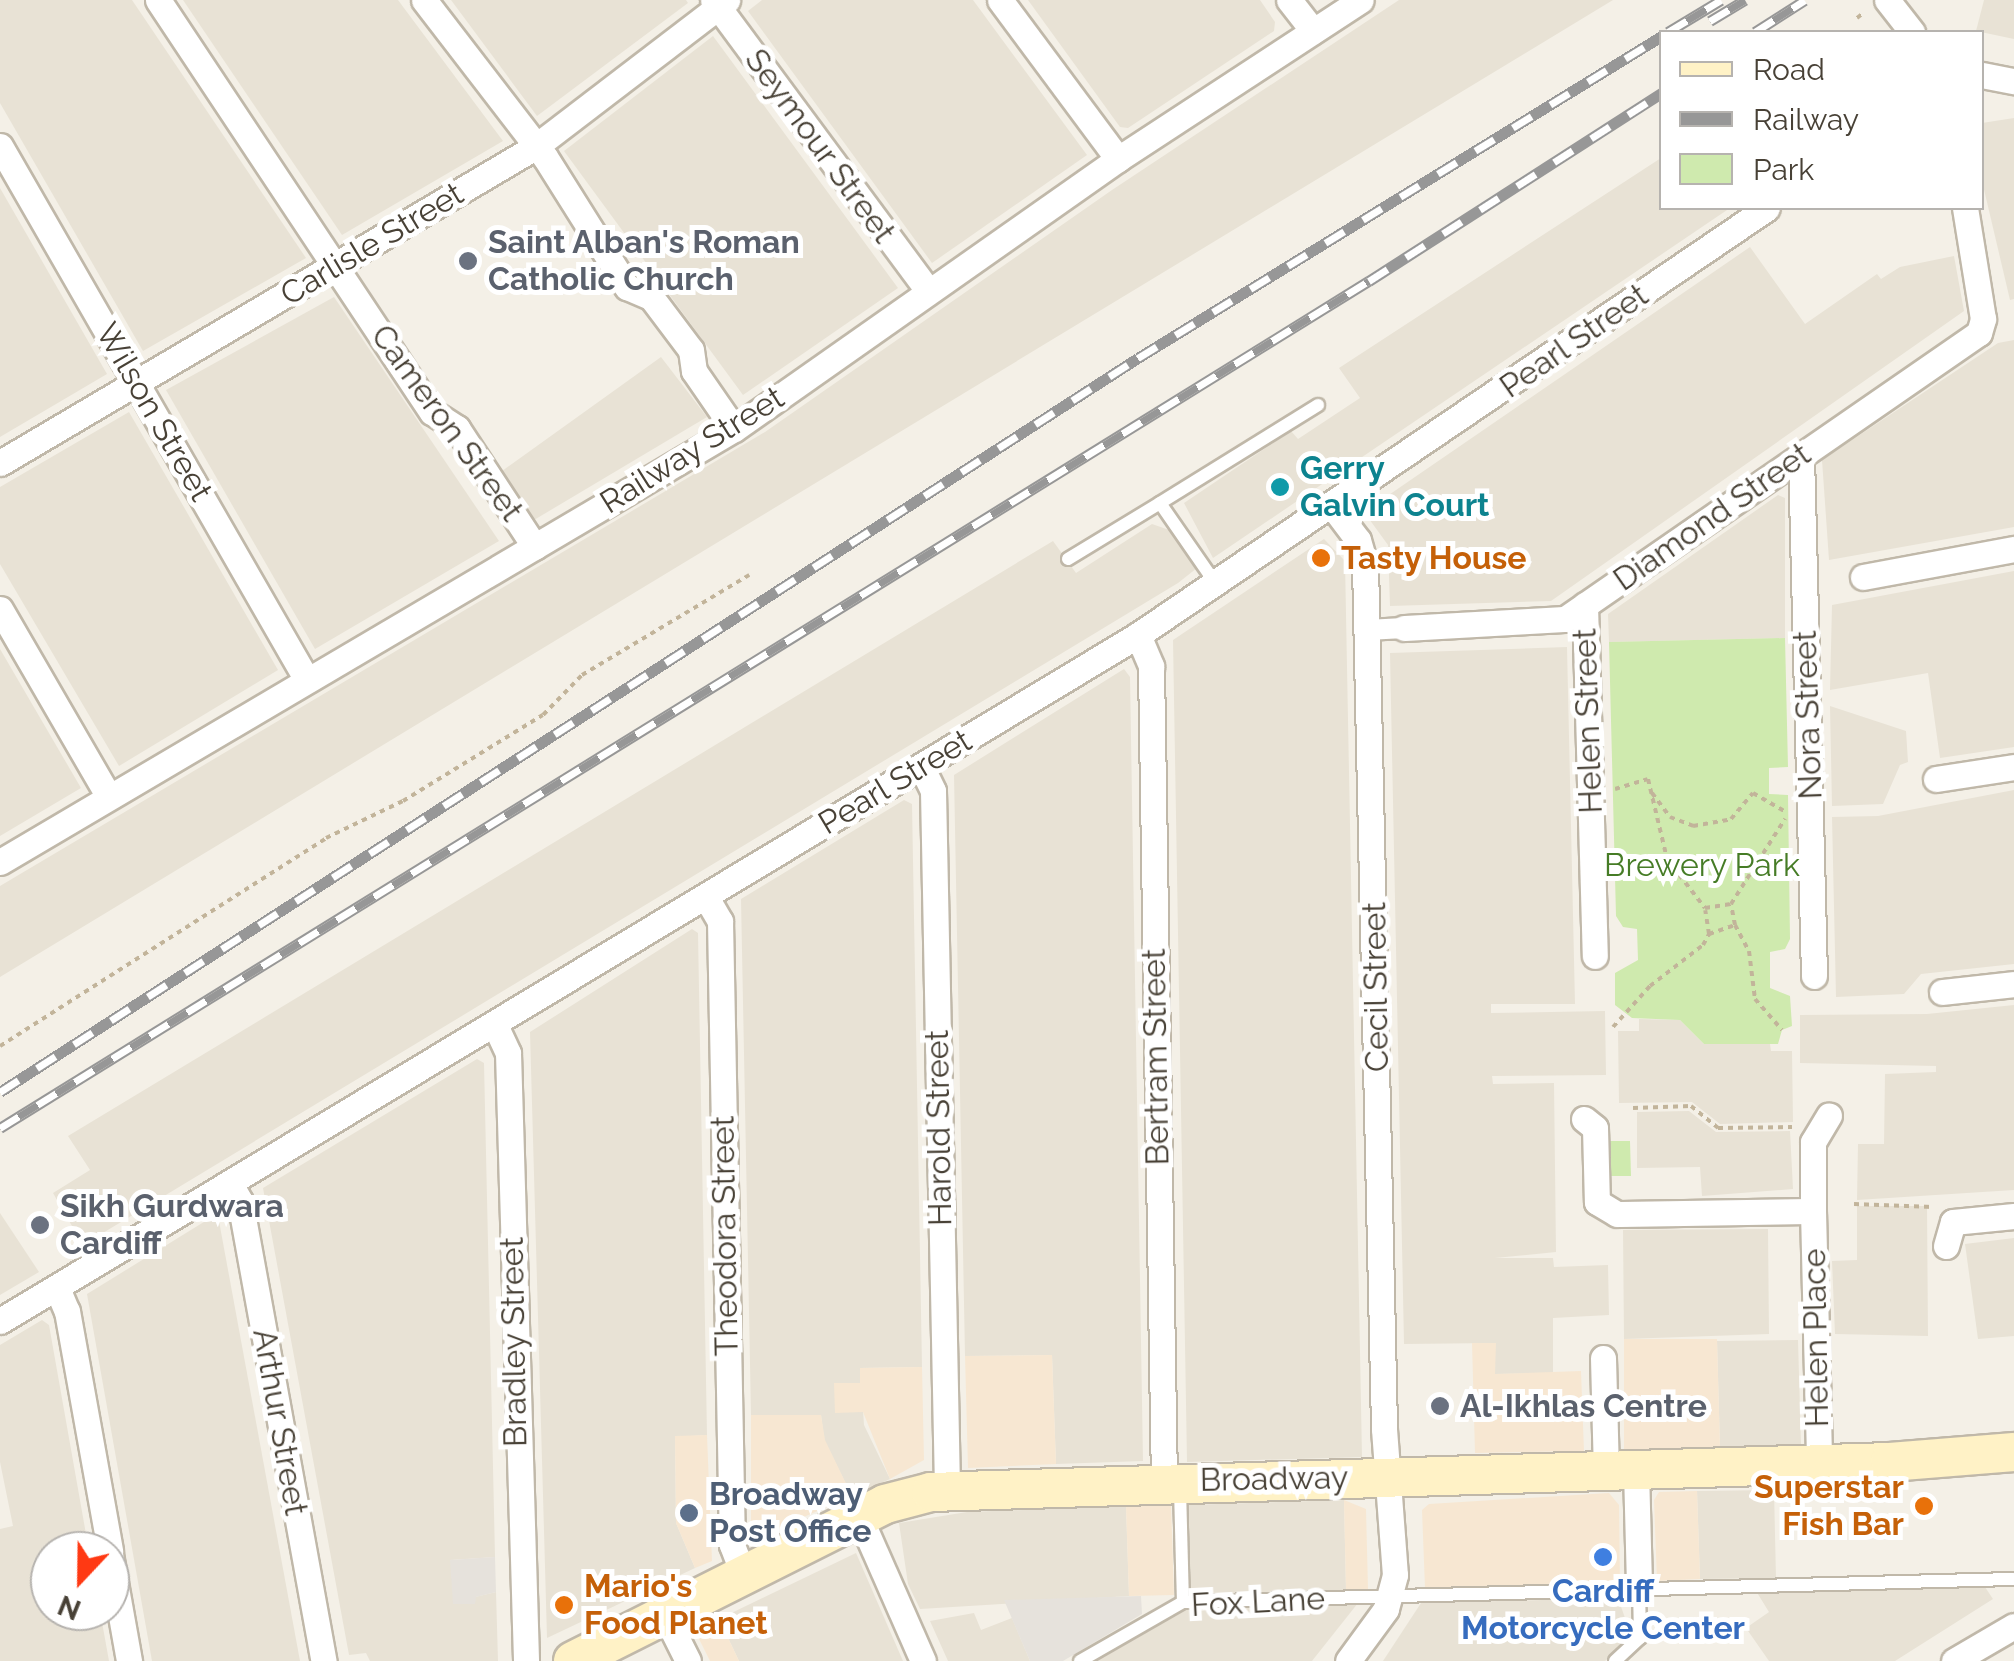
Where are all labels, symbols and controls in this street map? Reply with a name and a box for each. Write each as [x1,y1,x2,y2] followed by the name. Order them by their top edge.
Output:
[1659,30,1984,210] legend
[737,41,903,251] street label: Seymour Street
[1753,52,1825,87] text: Road
[1753,102,1859,137] text: Railway
[1753,152,1814,187] text: Park
[274,174,470,314] street label: Carlisle Street
[488,224,801,299] place label: Saint Alban's Roman Catholic Church
[457,250,479,272] marker: Saint Alban's Roman Catholic Church
[1492,276,1656,406] street label: Pearl Street
[88,316,220,508] street label: Wilson Street
[363,318,531,528] street label: Cameron Street
[593,378,791,522] street label: Railway Street
[1606,435,1818,599] street label: Diamond Street
[1300,450,1489,525] place label: Gerry Galvin Court
[1269,476,1291,498] marker: Gerry Galvin Court
[1341,539,1527,577] place label: Tasty House
[1310,547,1332,569] marker: Tasty House
[1566,628,1610,814] street label: Helen Street
[1786,630,1830,800] street label: Nora Street
[811,721,979,843] street label: Pearl Street
[1604,846,1800,884] park label: Brewery Park
[1355,901,1397,1073] street label: Cecil Street
[1135,948,1177,1166] street label: Bertram Street
[918,1030,960,1226] street label: Harold Street
[704,1115,746,1357] street label: Theodora Street
[60,1188,284,1263] place label: Sikh Gurdwara Cardiff
[29,1214,51,1236] marker: Sikh Gurdwara Cardiff
[493,1236,535,1448] street label: Bradley Street
[1795,1248,1837,1428] street label: Helen Place
[245,1325,315,1519] street label: Arthur Street
[1460,1387,1707,1425] place label: Al-Ikhlas Centre
[1429,1395,1451,1417] marker: Al-Ikhlas Centre
[1200,1459,1348,1499] street label: Broadway
[1754,1469,1904,1544] place label: Superstar Fish Bar
[709,1476,872,1551] place label: Broadway Post Office
[1913,1495,1935,1517] marker: Superstar Fish Bar
[678,1502,700,1524] marker: Broadway Post Office
[30,1531,130,1631] north arrow
[1592,1546,1614,1568] marker: Cardiff Motorcycle Center
[584,1568,768,1643] place label: Mario's Food Planet
[1461,1573,1745,1648] place label: Cardiff Motorcycle Center
[1190,1579,1326,1625] street label: Fox Lane
[53,1588,85,1627] text: N
[553,1594,575,1616] marker: Mario's Food Planet

